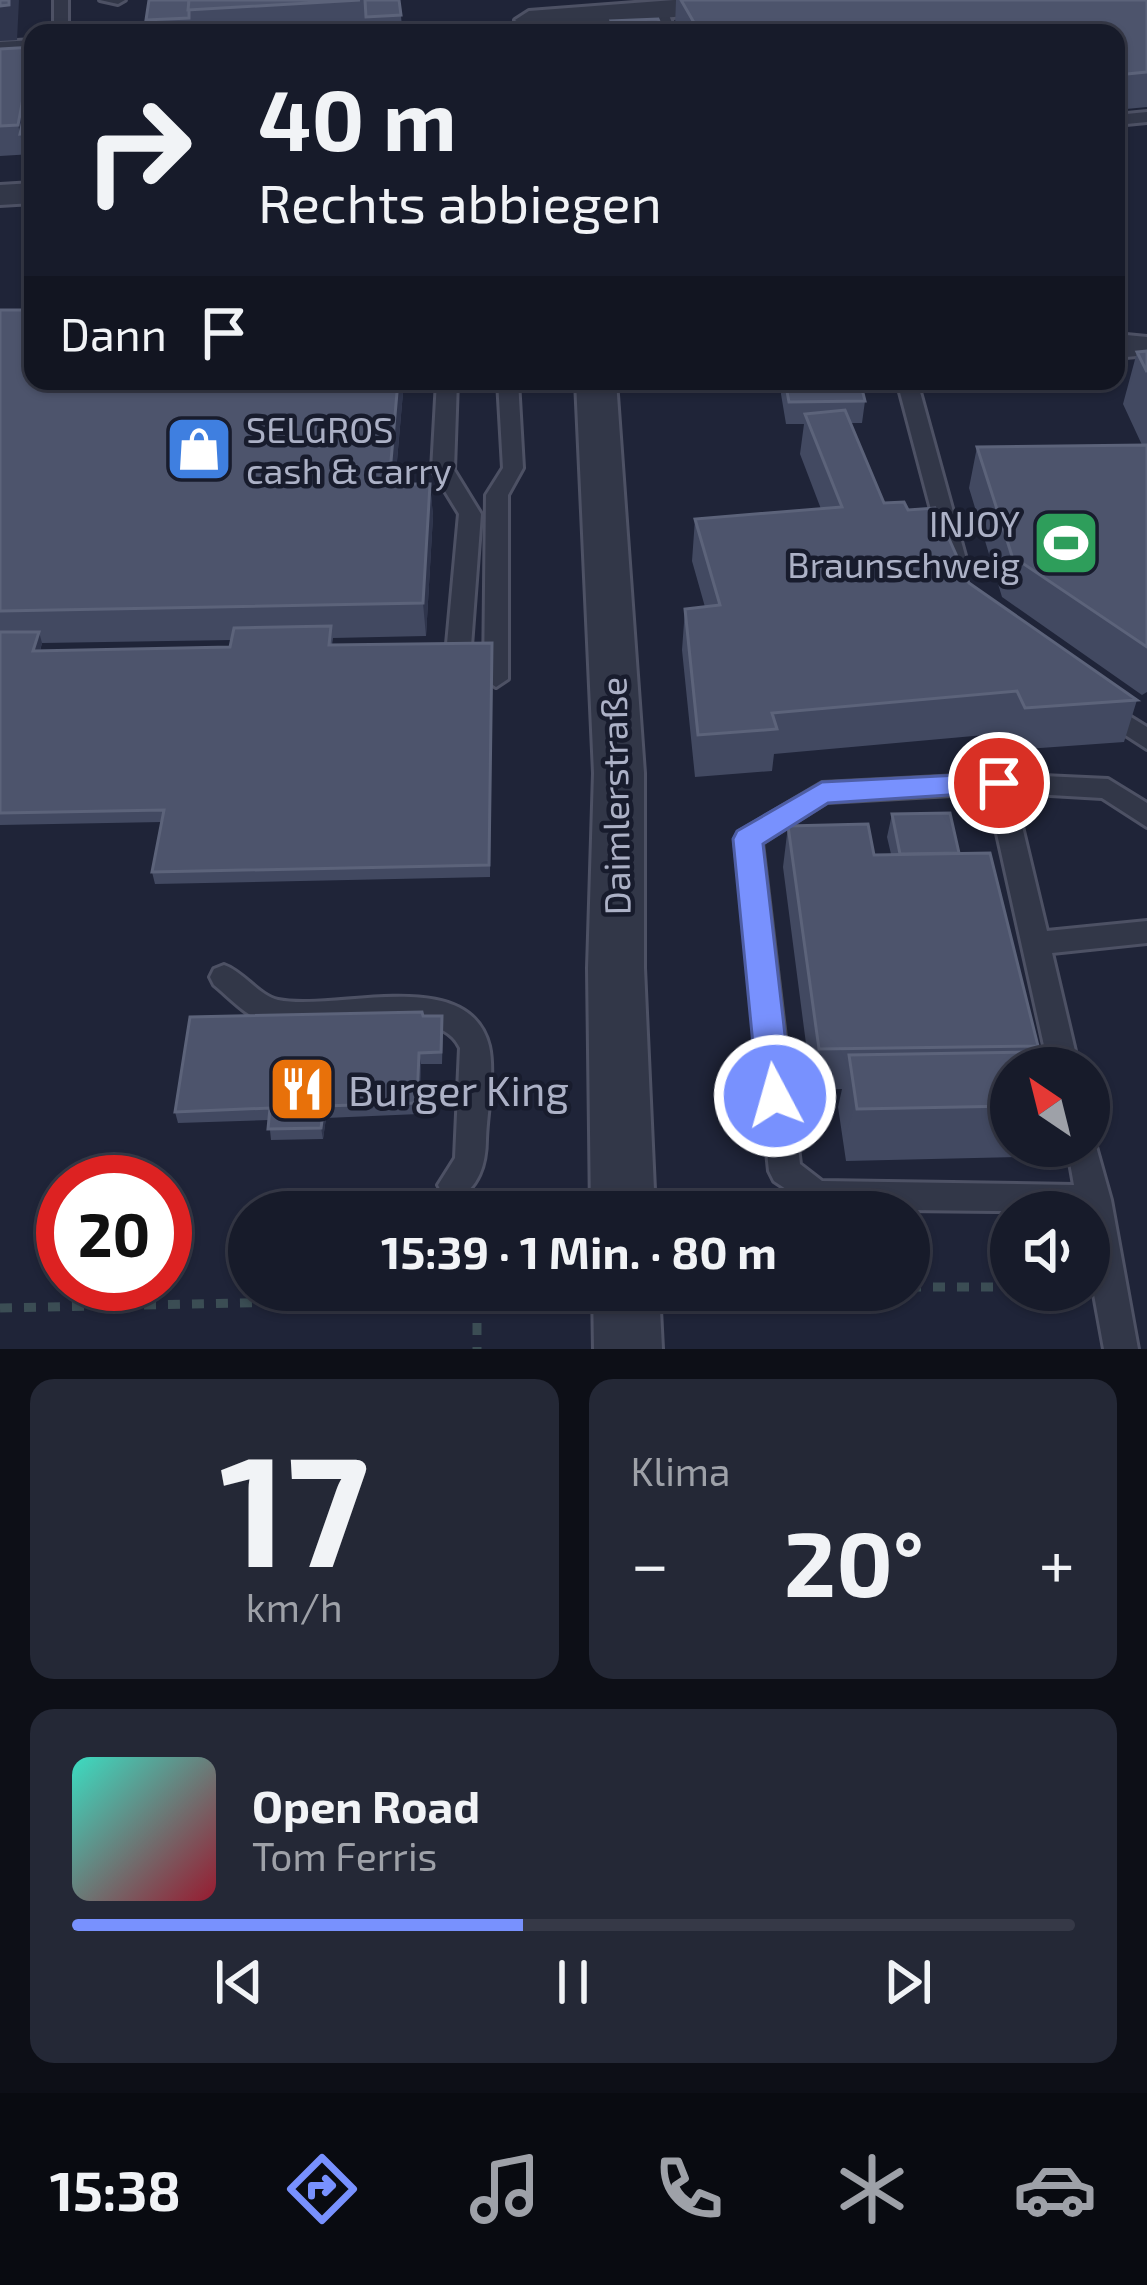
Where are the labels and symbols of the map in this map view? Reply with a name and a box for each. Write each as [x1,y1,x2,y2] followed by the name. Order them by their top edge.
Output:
[246,407,452,491] place label: SELGROS cash & carry
[164,414,234,484] shop icon: SELGROS cash & carry
[787,501,1021,585] place label: INJOY Braunschweig
[1031,508,1101,578] sports icon: INJOY Braunschweig
[590,676,638,916] street label: Daimlerstraße
[948,732,1050,834] pin
[712,1033,838,1159] position arrow
[990,1047,1110,1167] north arrow
[267,1054,337,1124] restaurant icon: Burger King
[348,1064,569,1114] place label: Burger King
[36,1155,192,1311] speed limit sign: 20

